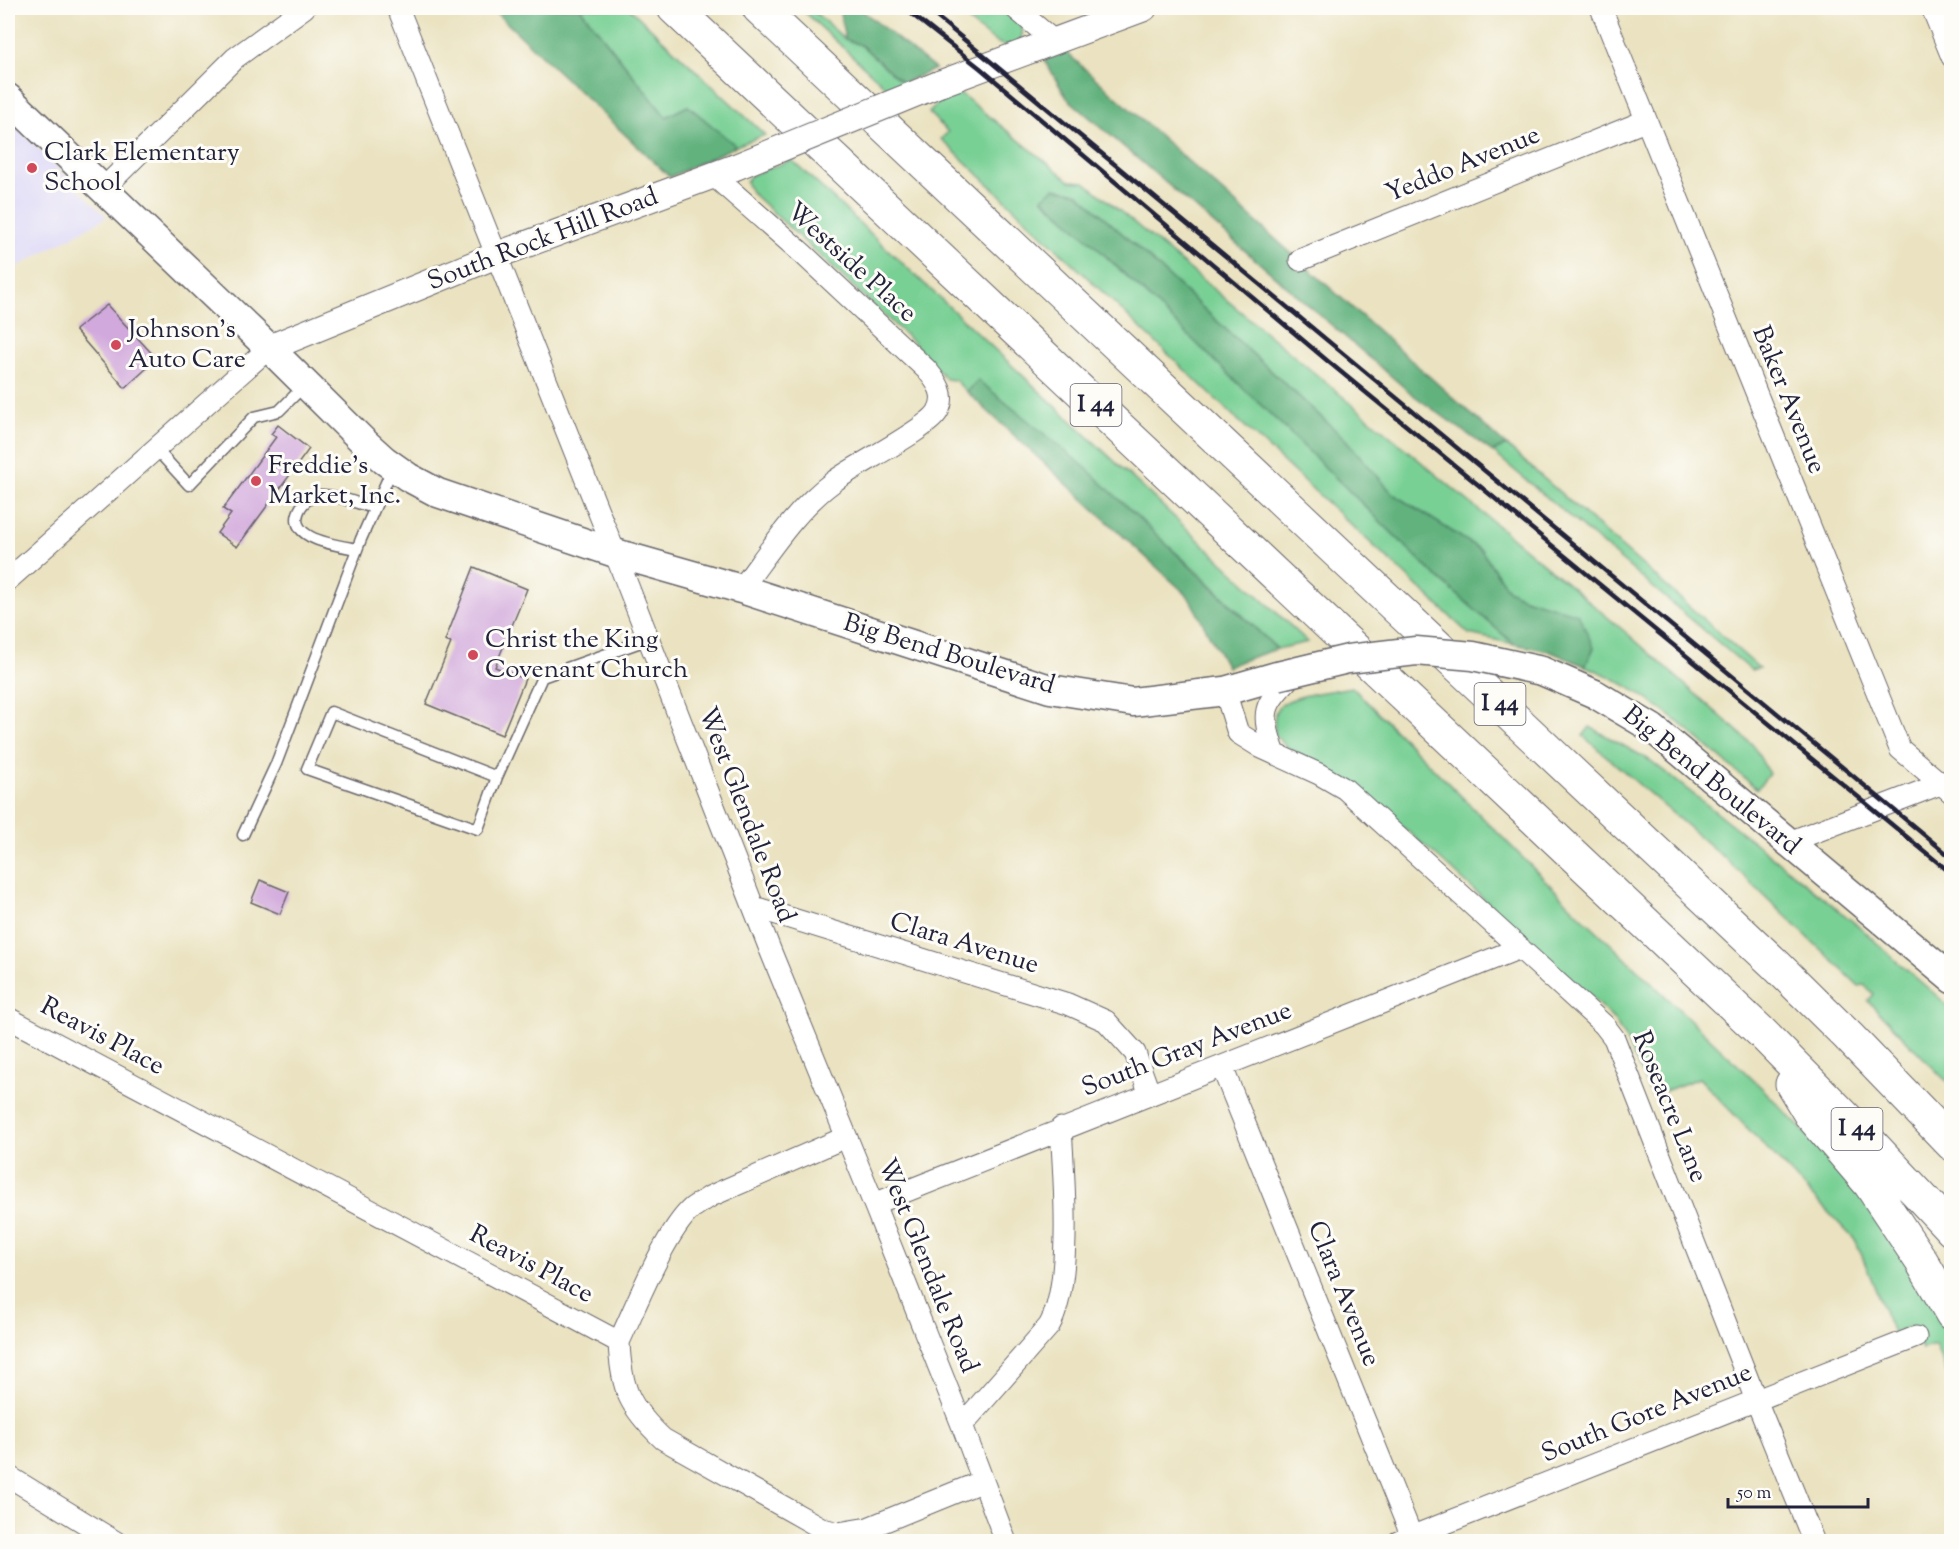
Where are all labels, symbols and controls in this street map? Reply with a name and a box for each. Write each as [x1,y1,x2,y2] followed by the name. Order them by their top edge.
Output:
[1380,117,1546,213] street label: Yeddo Avenue
[44,135,240,202] place label: Clark Elementary School
[25,161,39,175] marker: Clark Elementary School
[422,179,664,301] street label: South Rock Hill Road
[777,194,925,332] street label: Westside Place
[126,312,246,379] place label: Johnson's Auto Care
[1742,321,1834,479] street label: Baker Avenue
[109,338,123,352] marker: Johnson's Auto Care
[1070,384,1122,426] road number: I 44
[268,448,401,515] place label: Freddie's Market, Inc.
[249,474,263,488] marker: Freddie's Market, Inc.
[839,605,1060,705] street label: Big Bend Boulevard
[485,622,688,689] place label: Christ the King Covenant Church
[466,648,480,662] marker: Christ the King Covenant Church
[1474,683,1526,725] road number: I 44
[1614,698,1808,865] street label: Big Bend Boulevard
[688,702,804,929] street label: West Glendale Road
[885,904,1043,984] street label: Clara Avenue
[33,989,171,1085] street label: Reavis Place
[1077,993,1297,1107] street label: South Gray Avenue
[1622,1026,1716,1188] street label: Roseacre Lane
[1832,1108,1882,1150] road number: I 44
[867,1153,987,1379] street label: West Glendale Road
[1297,1216,1389,1372] street label: Clara Avenue
[462,1217,600,1313] street label: Reavis Place
[1536,1355,1758,1473] street label: South Gore Avenue
[1728,1471,1868,1509] scale bar
[1736,1481,1772,1507] text: 50 m

